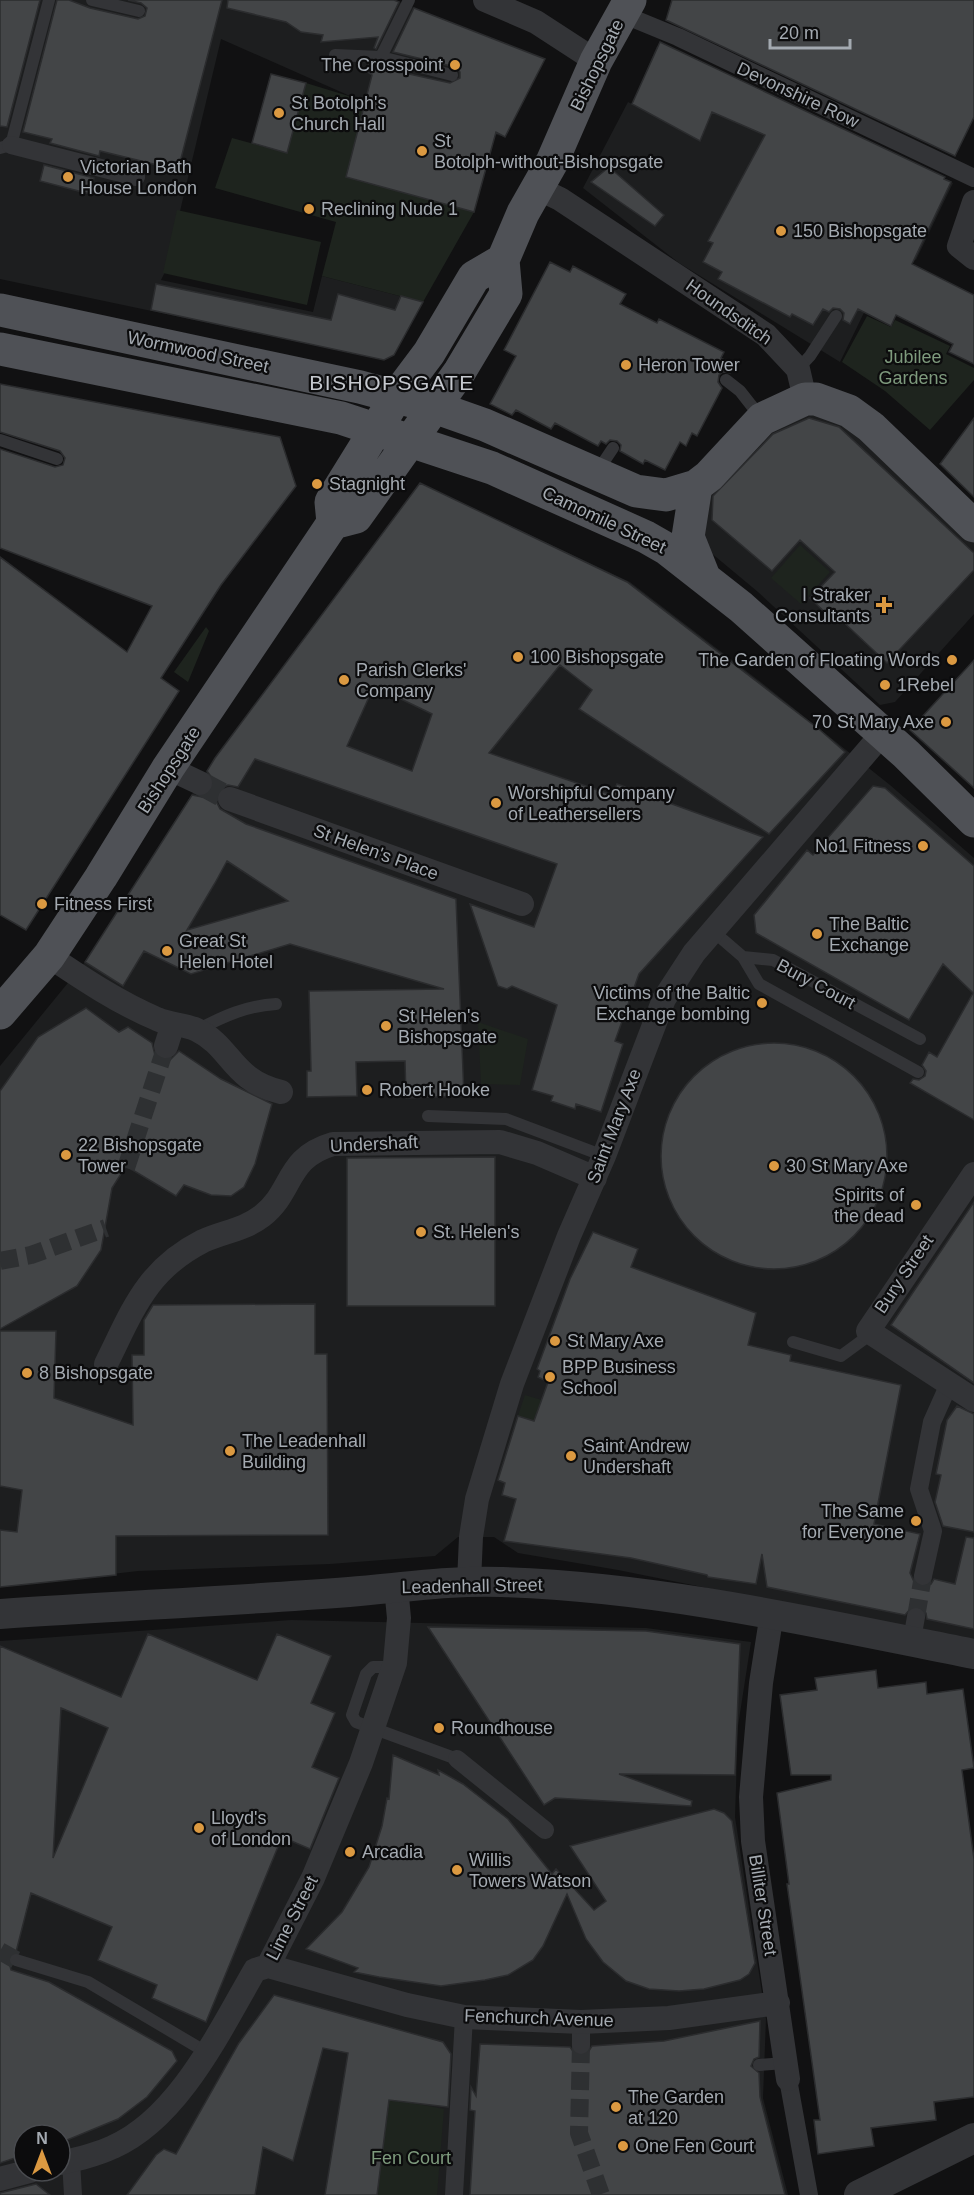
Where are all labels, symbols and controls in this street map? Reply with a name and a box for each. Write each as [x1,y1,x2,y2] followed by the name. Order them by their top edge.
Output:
[770,12,850,50] scale bar
[566,16,628,114] street label: Bishopsgate
[779,23,819,43] text: 20 m
[321,55,443,75] place label: The Crosspoint
[448,58,462,72] marker: The Crosspoint
[734,58,863,132] street label: Devonshire Row
[291,93,387,134] place label: St Botolph's Church Hall
[272,106,286,120] marker: St Botolph's Church Hall
[434,131,663,172] place label: St Botolph-without-Bishopsgate
[415,144,429,158] marker: St Botolph-without-Bishopsgate
[80,157,197,198] place label: Victorian Bath House London
[61,170,75,184] marker: Victorian Bath House London
[321,199,458,219] place label: Reclining Nude 1
[302,202,316,216] marker: Reclining Nude 1
[793,221,927,241] place label: 150 Bishopsgate
[774,224,788,238] marker: 150 Bishopsgate
[682,275,776,349] street label: Houndsditch
[126,327,270,377] street label: Wormwood Street
[878,347,948,388] park label: Jubilee Gardens
[638,355,740,375] place label: Heron Tower
[619,358,633,372] marker: Heron Tower
[309,371,475,394] district label: BISHOPSGATE
[329,474,405,494] place label: Stagnight
[310,477,324,491] marker: Stagnight
[539,483,669,557] street label: Camomile Street
[775,585,870,626] place label: I Straker Consultants
[875,596,893,614] marker: I Straker Consultants
[530,647,664,667] place label: 100 Bishopsgate
[511,650,525,664] marker: 100 Bishopsgate
[698,650,940,670] place label: The Garden of Floating Words
[945,653,959,667] marker: The Garden of Floating Words
[356,660,466,701] place label: Parish Clerks' Company
[337,673,351,687] marker: Parish Clerks' Company
[897,675,954,695] place label: 1Rebel
[878,678,892,692] marker: 1Rebel
[812,712,934,732] place label: 70 St Mary Axe
[939,715,953,729] marker: 70 St Mary Axe
[134,723,204,817] street label: Bishopsgate
[508,783,675,824] place label: Worshipful Company of Leathersellers
[489,796,503,810] marker: Worshipful Company of Leathersellers
[311,820,441,884] street label: St Helen's Place
[815,836,911,856] place label: No1 Fitness
[916,839,930,853] marker: No1 Fitness
[54,894,152,914] place label: Fitness First
[35,897,49,911] marker: Fitness First
[829,914,909,955] place label: The Baltic Exchange
[810,927,824,941] marker: The Baltic Exchange
[179,931,273,972] place label: Great St Helen Hotel
[160,944,174,958] marker: Great St Helen Hotel
[773,955,859,1013] street label: Bury Court
[593,983,750,1024] place label: Victims of the Baltic Exchange bombing
[755,996,769,1010] marker: Victims of the Baltic Exchange bombing
[398,1006,497,1047] place label: St Helen's Bishopsgate
[379,1019,393,1033] marker: St Helen's Bishopsgate
[583,1066,645,1186] street label: Saint Mary Axe
[379,1080,490,1100] place label: Robert Hooke
[360,1083,374,1097] marker: Robert Hooke
[330,1132,418,1156] street label: Undershaft
[78,1135,202,1176] place label: 22 Bishopsgate Tower
[59,1148,73,1162] marker: 22 Bishopsgate Tower
[786,1156,908,1176] place label: 30 St Mary Axe
[767,1159,781,1173] marker: 30 St Mary Axe
[834,1185,905,1226] place label: Spirits of the dead
[909,1198,923,1212] marker: Spirits of the dead
[433,1222,519,1242] place label: St. Helen's
[414,1225,428,1239] marker: St. Helen's
[871,1231,937,1317] street label: Bury Street
[567,1331,664,1351] place label: St Mary Axe
[548,1334,562,1348] marker: St Mary Axe
[562,1357,676,1398] place label: BPP Business School
[39,1363,153,1383] place label: 8 Bishopsgate
[20,1366,34,1380] marker: 8 Bishopsgate
[543,1370,557,1384] marker: BPP Business School
[242,1431,366,1472] place label: The Leadenhall Building
[583,1436,690,1477] place label: Saint Andrew Undershaft
[223,1444,237,1458] marker: The Leadenhall Building
[564,1449,578,1463] marker: Saint Andrew Undershaft
[802,1501,904,1542] place label: The Same for Everyone
[909,1514,923,1528] marker: The Same for Everyone
[401,1575,543,1597] street label: Leadenhall Street
[451,1718,553,1738] place label: Roundhouse
[432,1721,446,1735] marker: Roundhouse
[211,1808,291,1849] place label: Lloyd's of London
[192,1821,206,1835] marker: Lloyd's of London
[362,1842,424,1862] place label: Arcadia
[343,1845,357,1859] marker: Arcadia
[469,1850,591,1891] place label: Willis Towers Watson
[745,1853,781,1957] street label: Billiter Street
[450,1863,464,1877] marker: Willis Towers Watson
[262,1872,322,1964] street label: Lime Street
[464,2005,614,2031] street label: Fenchurch Avenue
[628,2087,724,2128] place label: The Garden at 120
[609,2100,623,2114] marker: The Garden at 120
[12,2123,72,2183] north arrow
[36,2130,48,2147] text: N
[635,2136,754,2156] place label: One Fen Court
[616,2139,630,2153] marker: One Fen Court
[371,2148,451,2168] park label: Fen Court

